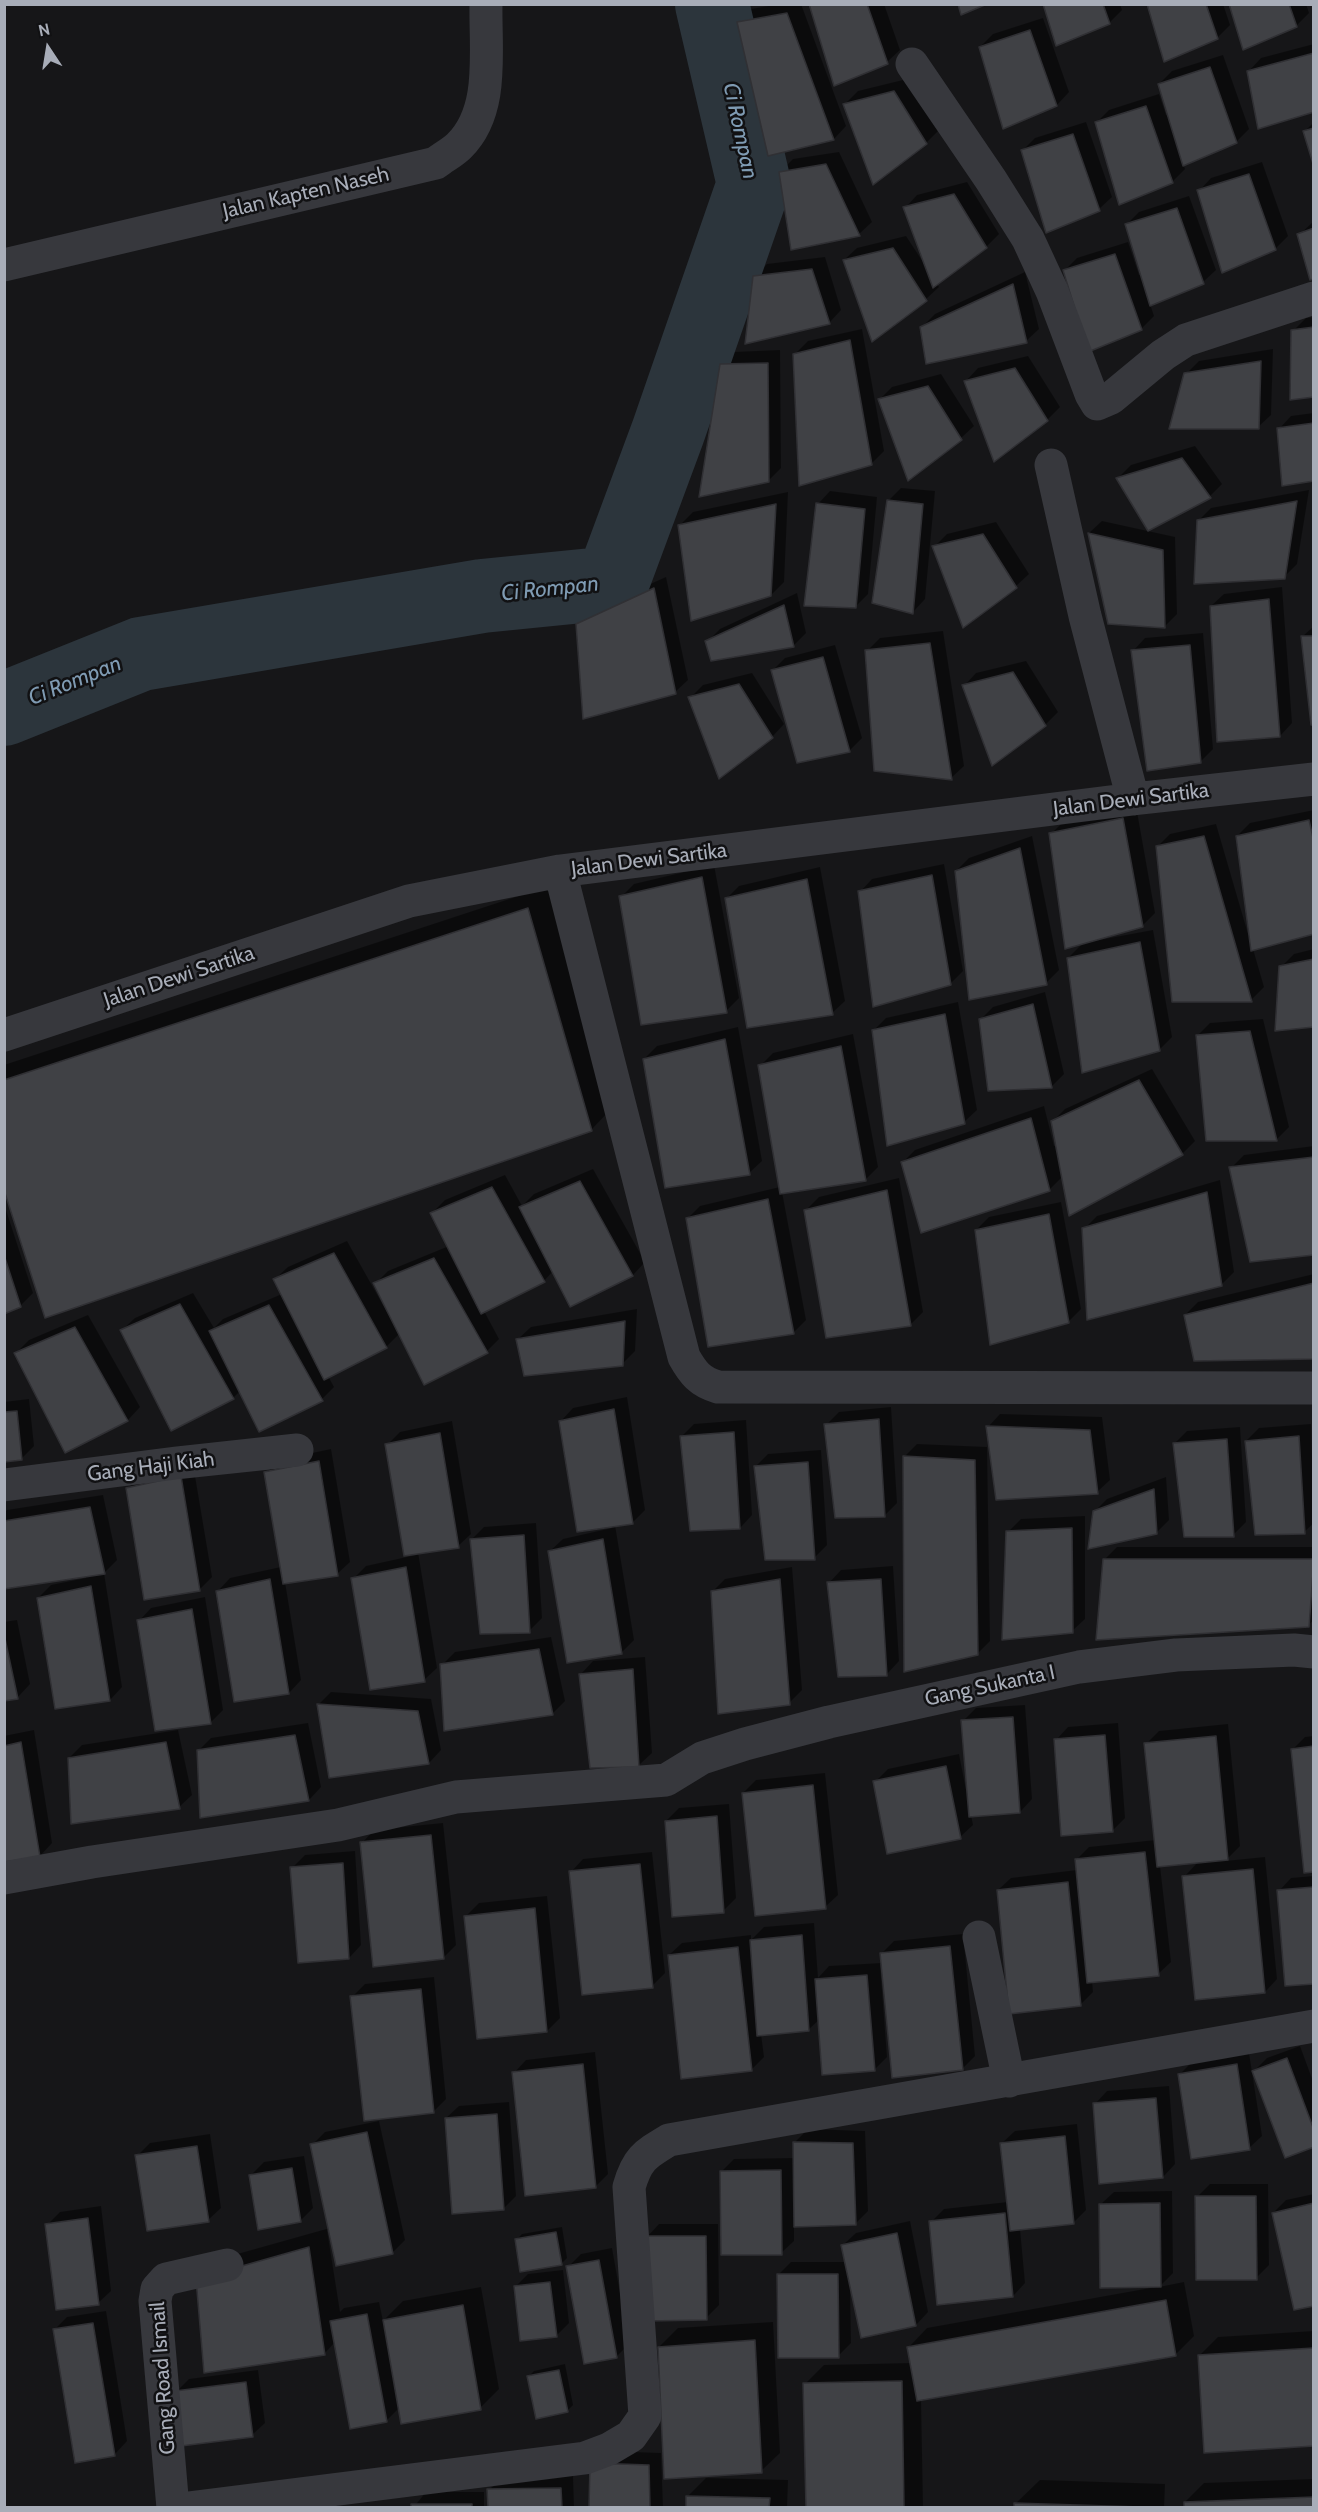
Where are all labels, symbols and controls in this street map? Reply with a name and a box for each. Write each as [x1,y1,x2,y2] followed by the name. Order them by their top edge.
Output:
[18,18,78,78] north arrow
[37,19,52,40] text: N
[717,80,763,182] water label: Ci Rompan
[220,162,392,224] street label: Jalan Kapten Naseh
[500,571,600,607] water label: Ci Rompan
[25,650,125,712] water label: Ci Rompan
[1052,778,1210,822] street label: Jalan Dewi Sartika
[570,838,728,882] street label: Jalan Dewi Sartika
[100,941,258,1013] street label: Jalan Dewi Sartika
[86,1447,216,1487] street label: Gang Haji Kiah
[923,1660,1057,1712] street label: Gang Sukanta I
[145,2301,181,2455] street label: Gang Road Ismail

